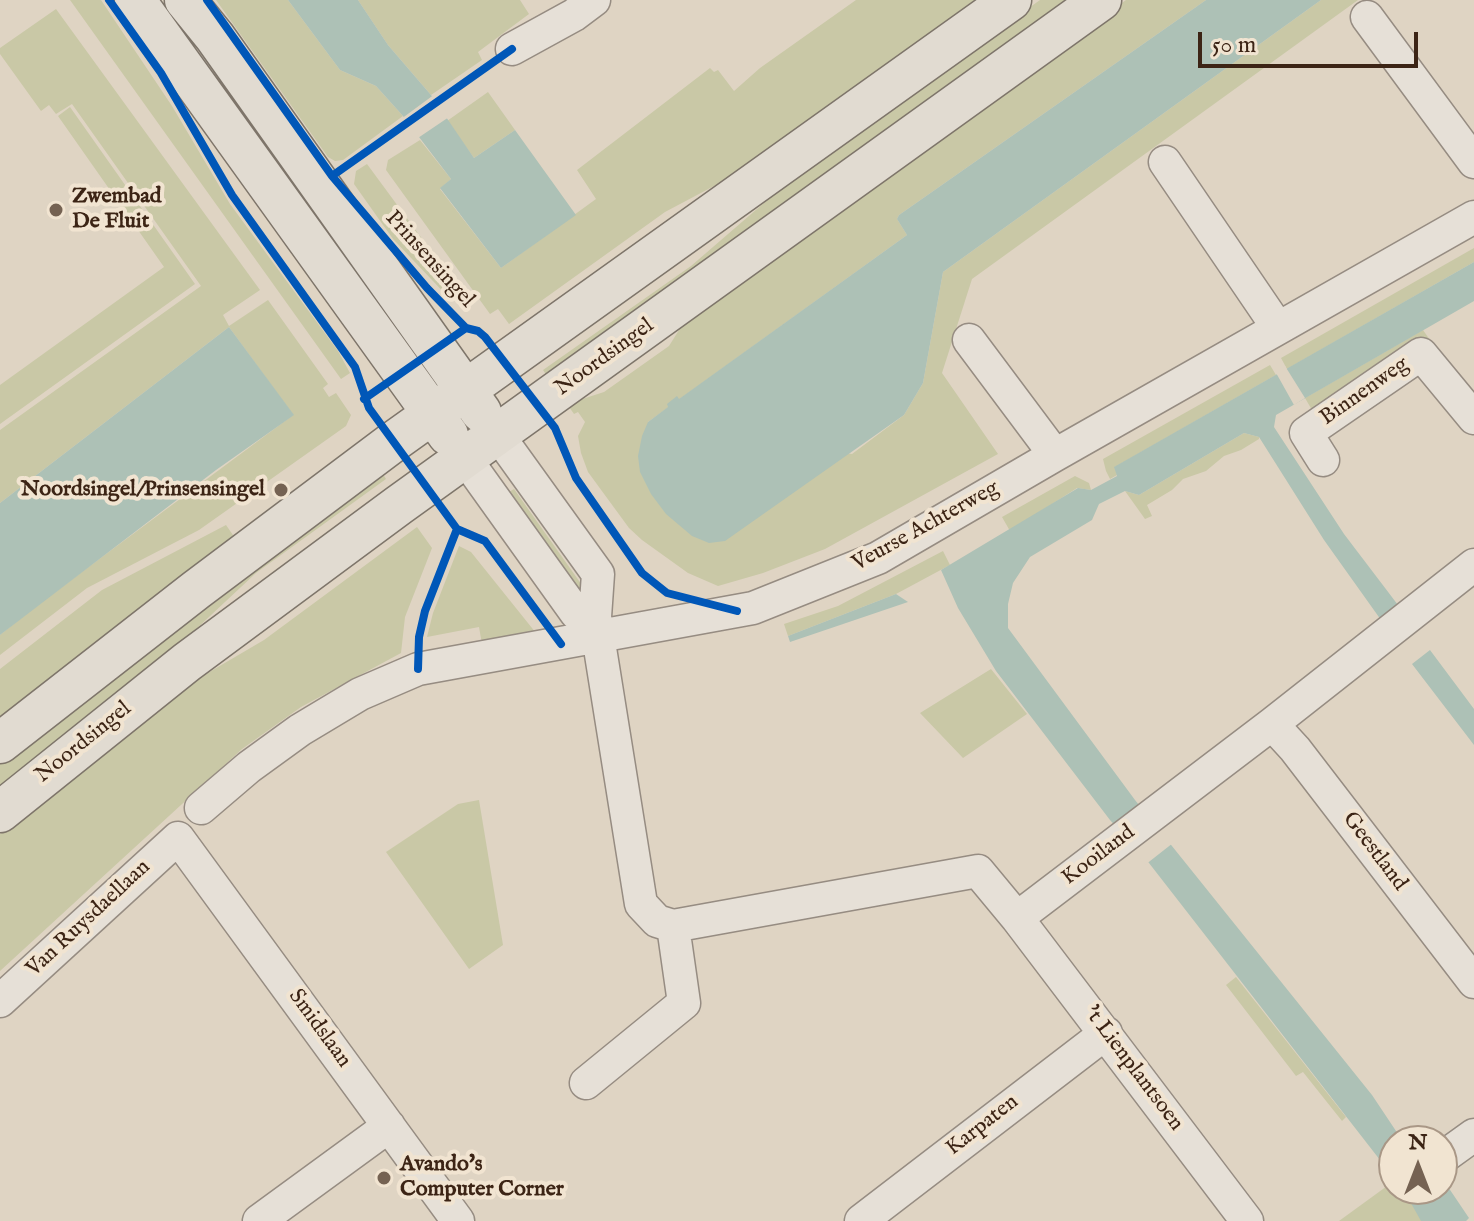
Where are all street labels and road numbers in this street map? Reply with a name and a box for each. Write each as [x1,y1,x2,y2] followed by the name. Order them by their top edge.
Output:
[379,206,479,314] street label: Prinsensingel
[551,313,659,403] street label: Noordsingel
[1316,352,1414,432] street label: Binnenweg
[848,476,1004,578] street label: Veurse Achterweg
[31,696,137,790] street label: Noordsingel
[1336,807,1412,897] street label: Geestland
[1057,820,1141,892] street label: Kooiland
[22,855,156,983] street label: Van Ruysdaellaan
[282,985,356,1073] street label: Smidslaan
[1077,1001,1189,1137] street label: 't Lienplantsoen
[942,1090,1024,1162] street label: Karpaten

